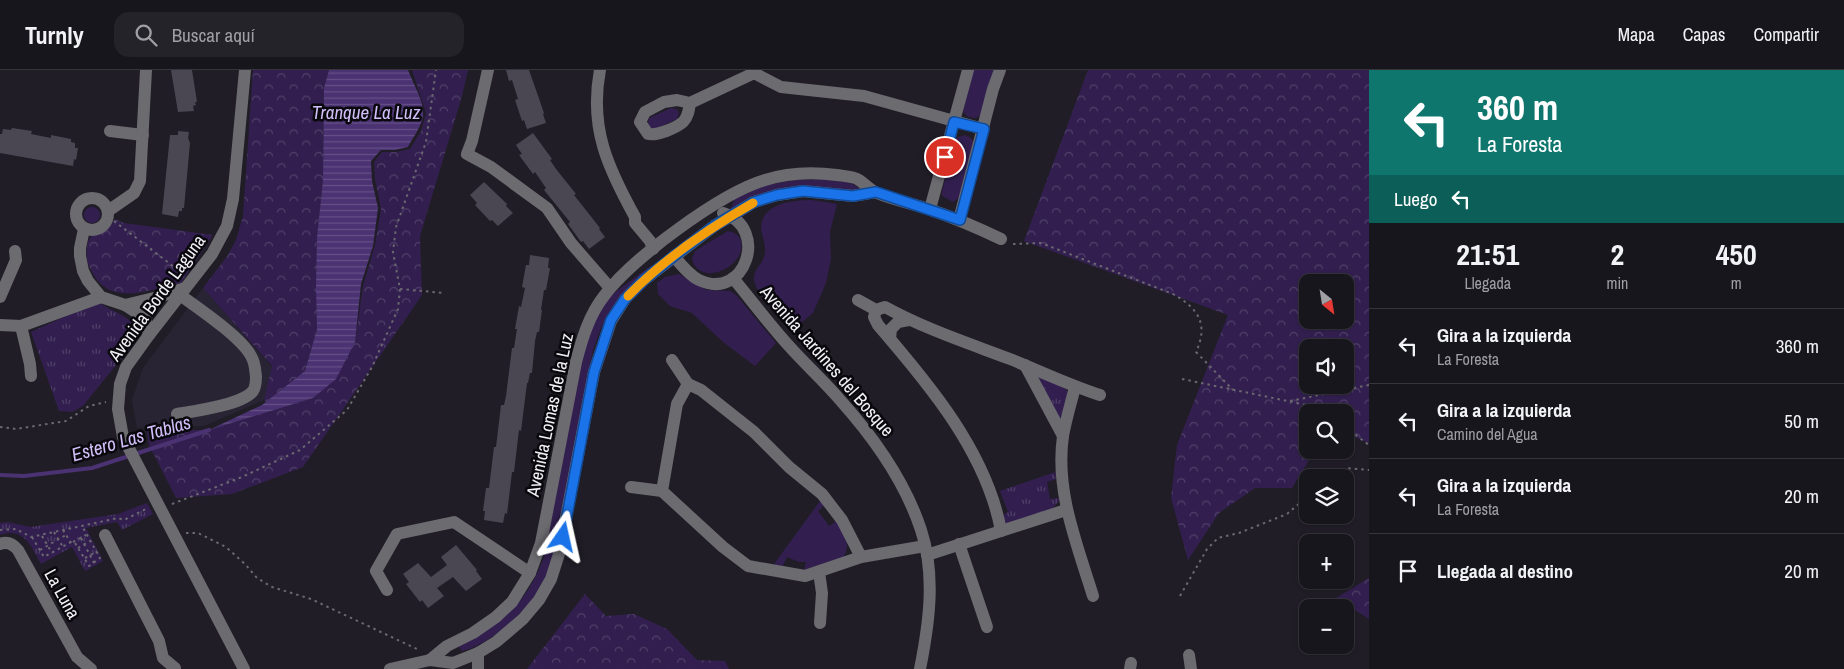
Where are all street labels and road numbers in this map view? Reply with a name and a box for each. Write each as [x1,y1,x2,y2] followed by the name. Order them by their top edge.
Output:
[102,229,211,367] street label: Avenida Borde Laguna
[754,279,900,442] street label: Avenida Jardines del Bosque
[520,331,579,500] street label: Avenida Lomas de la Luz
[39,564,86,623] street label: La Luna

